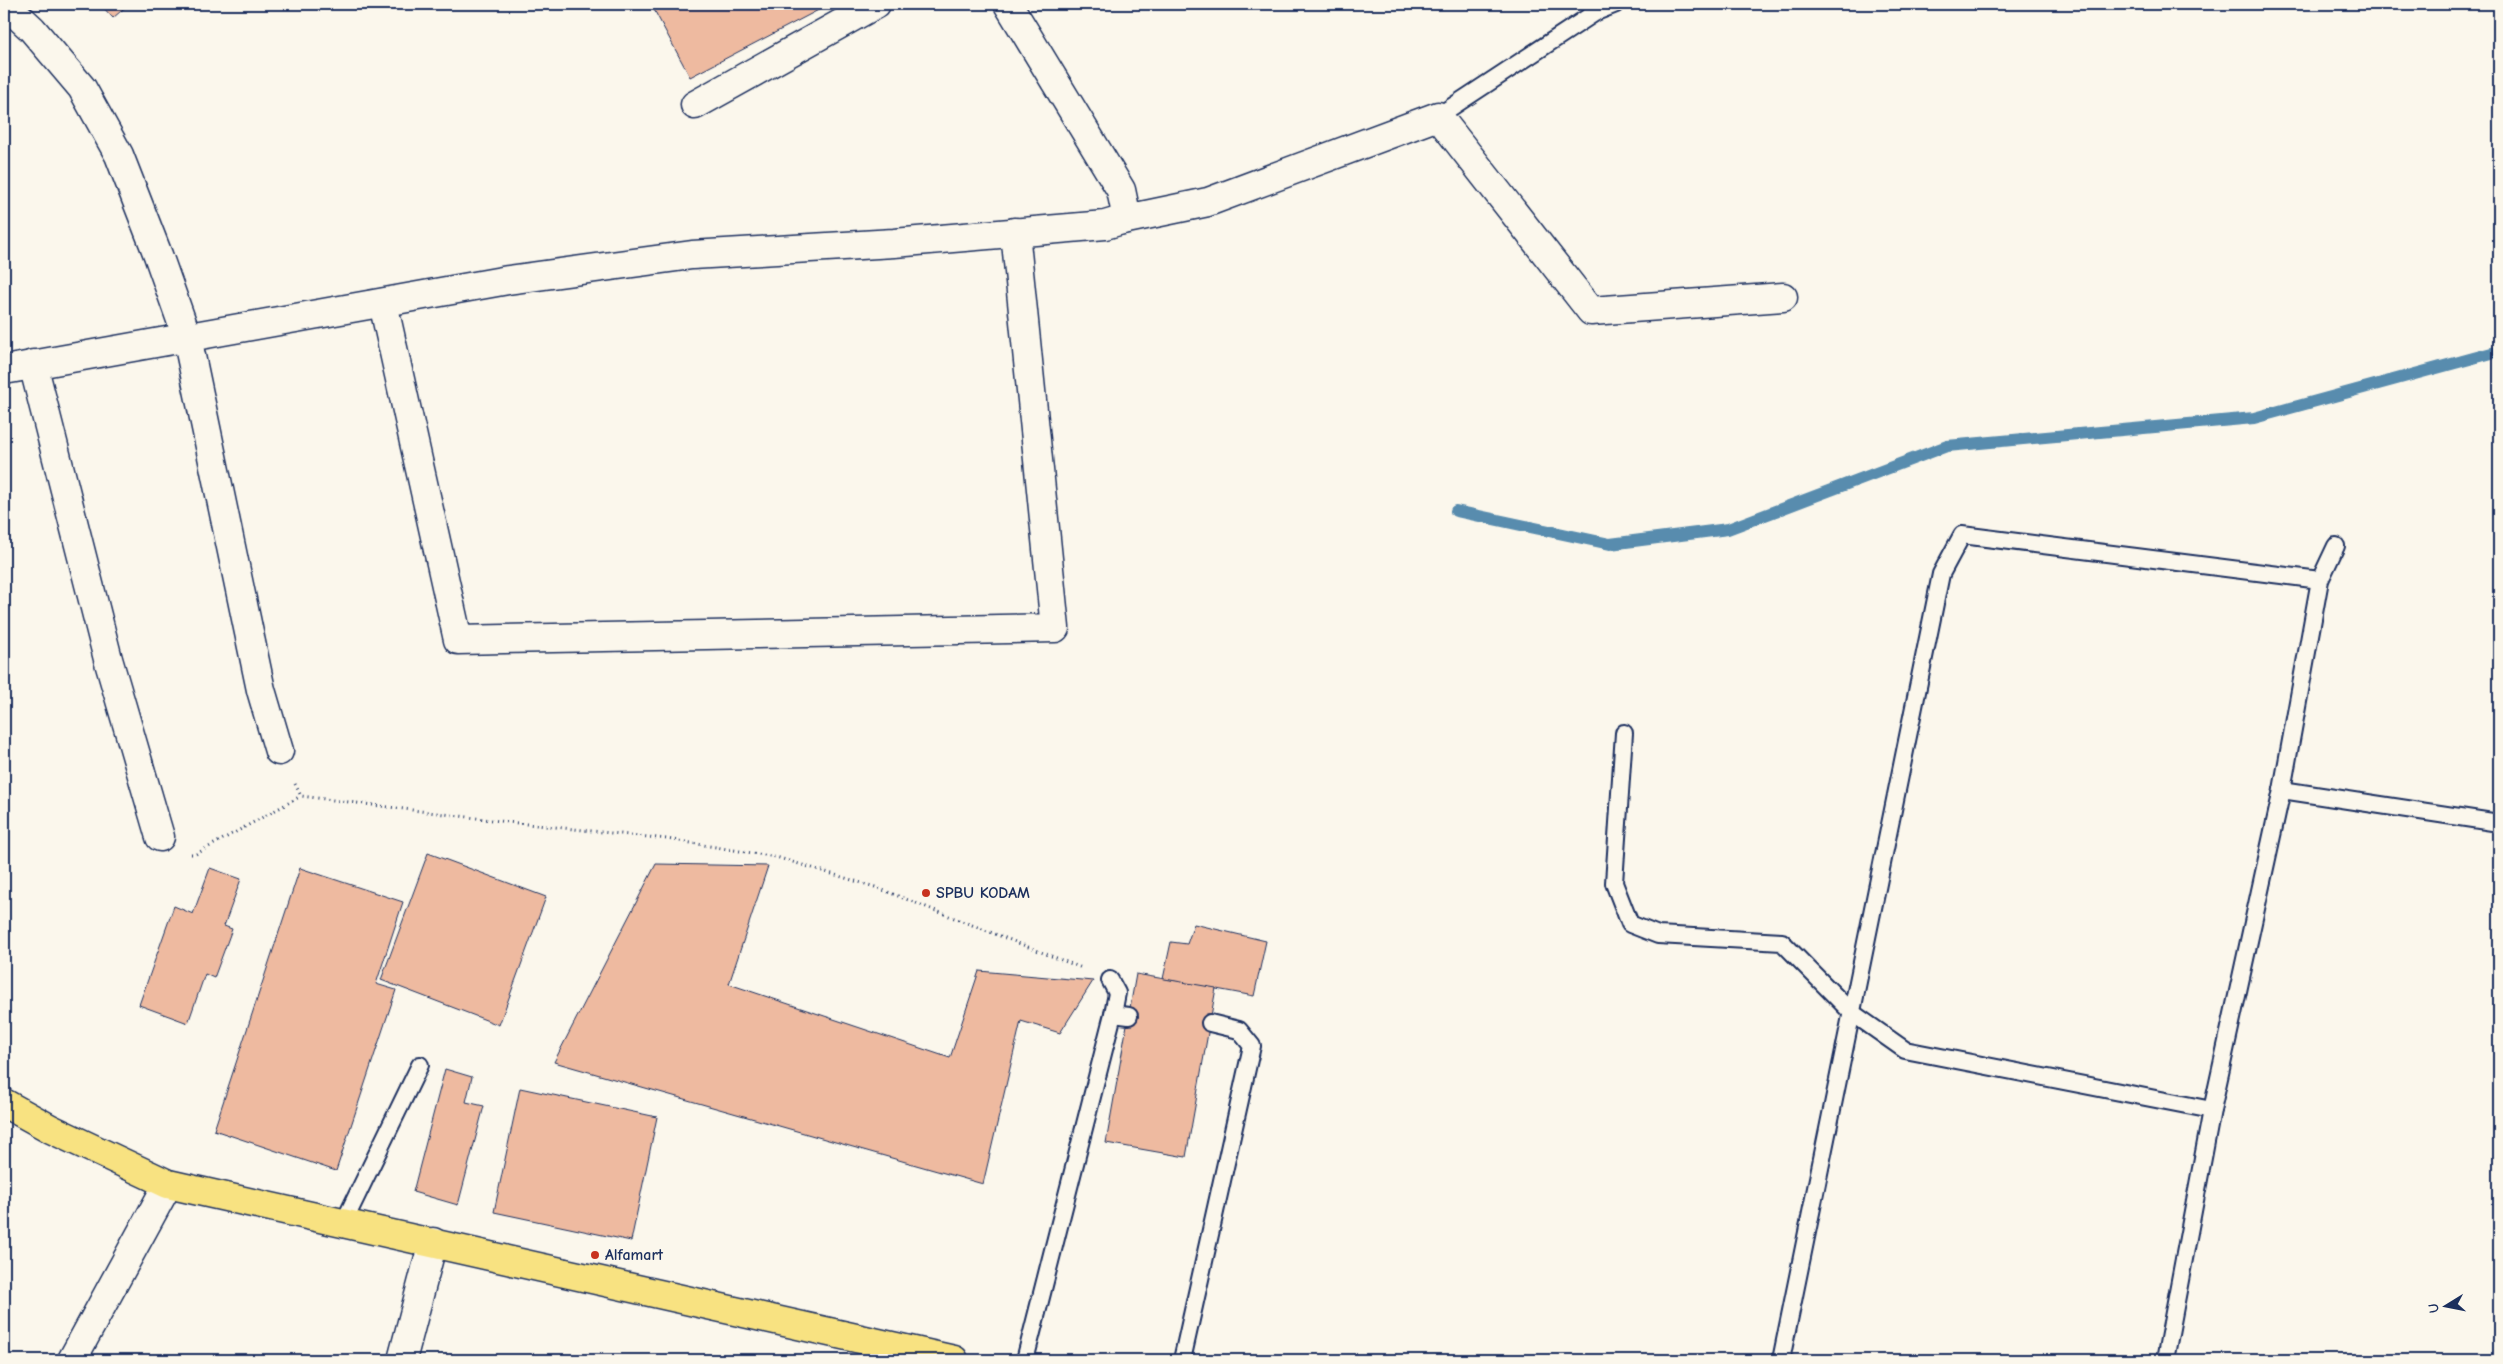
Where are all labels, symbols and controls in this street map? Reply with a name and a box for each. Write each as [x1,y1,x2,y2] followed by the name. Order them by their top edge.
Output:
[936,884,1030,902] place label: SPBU KODAM
[920,887,932,899] marker: SPBU KODAM
[605,1246,664,1264] place label: Alfamart
[589,1249,601,1261] marker: Alfamart
[2420,1282,2470,1332] north arrow
[2425,1302,2443,1314] text: U

